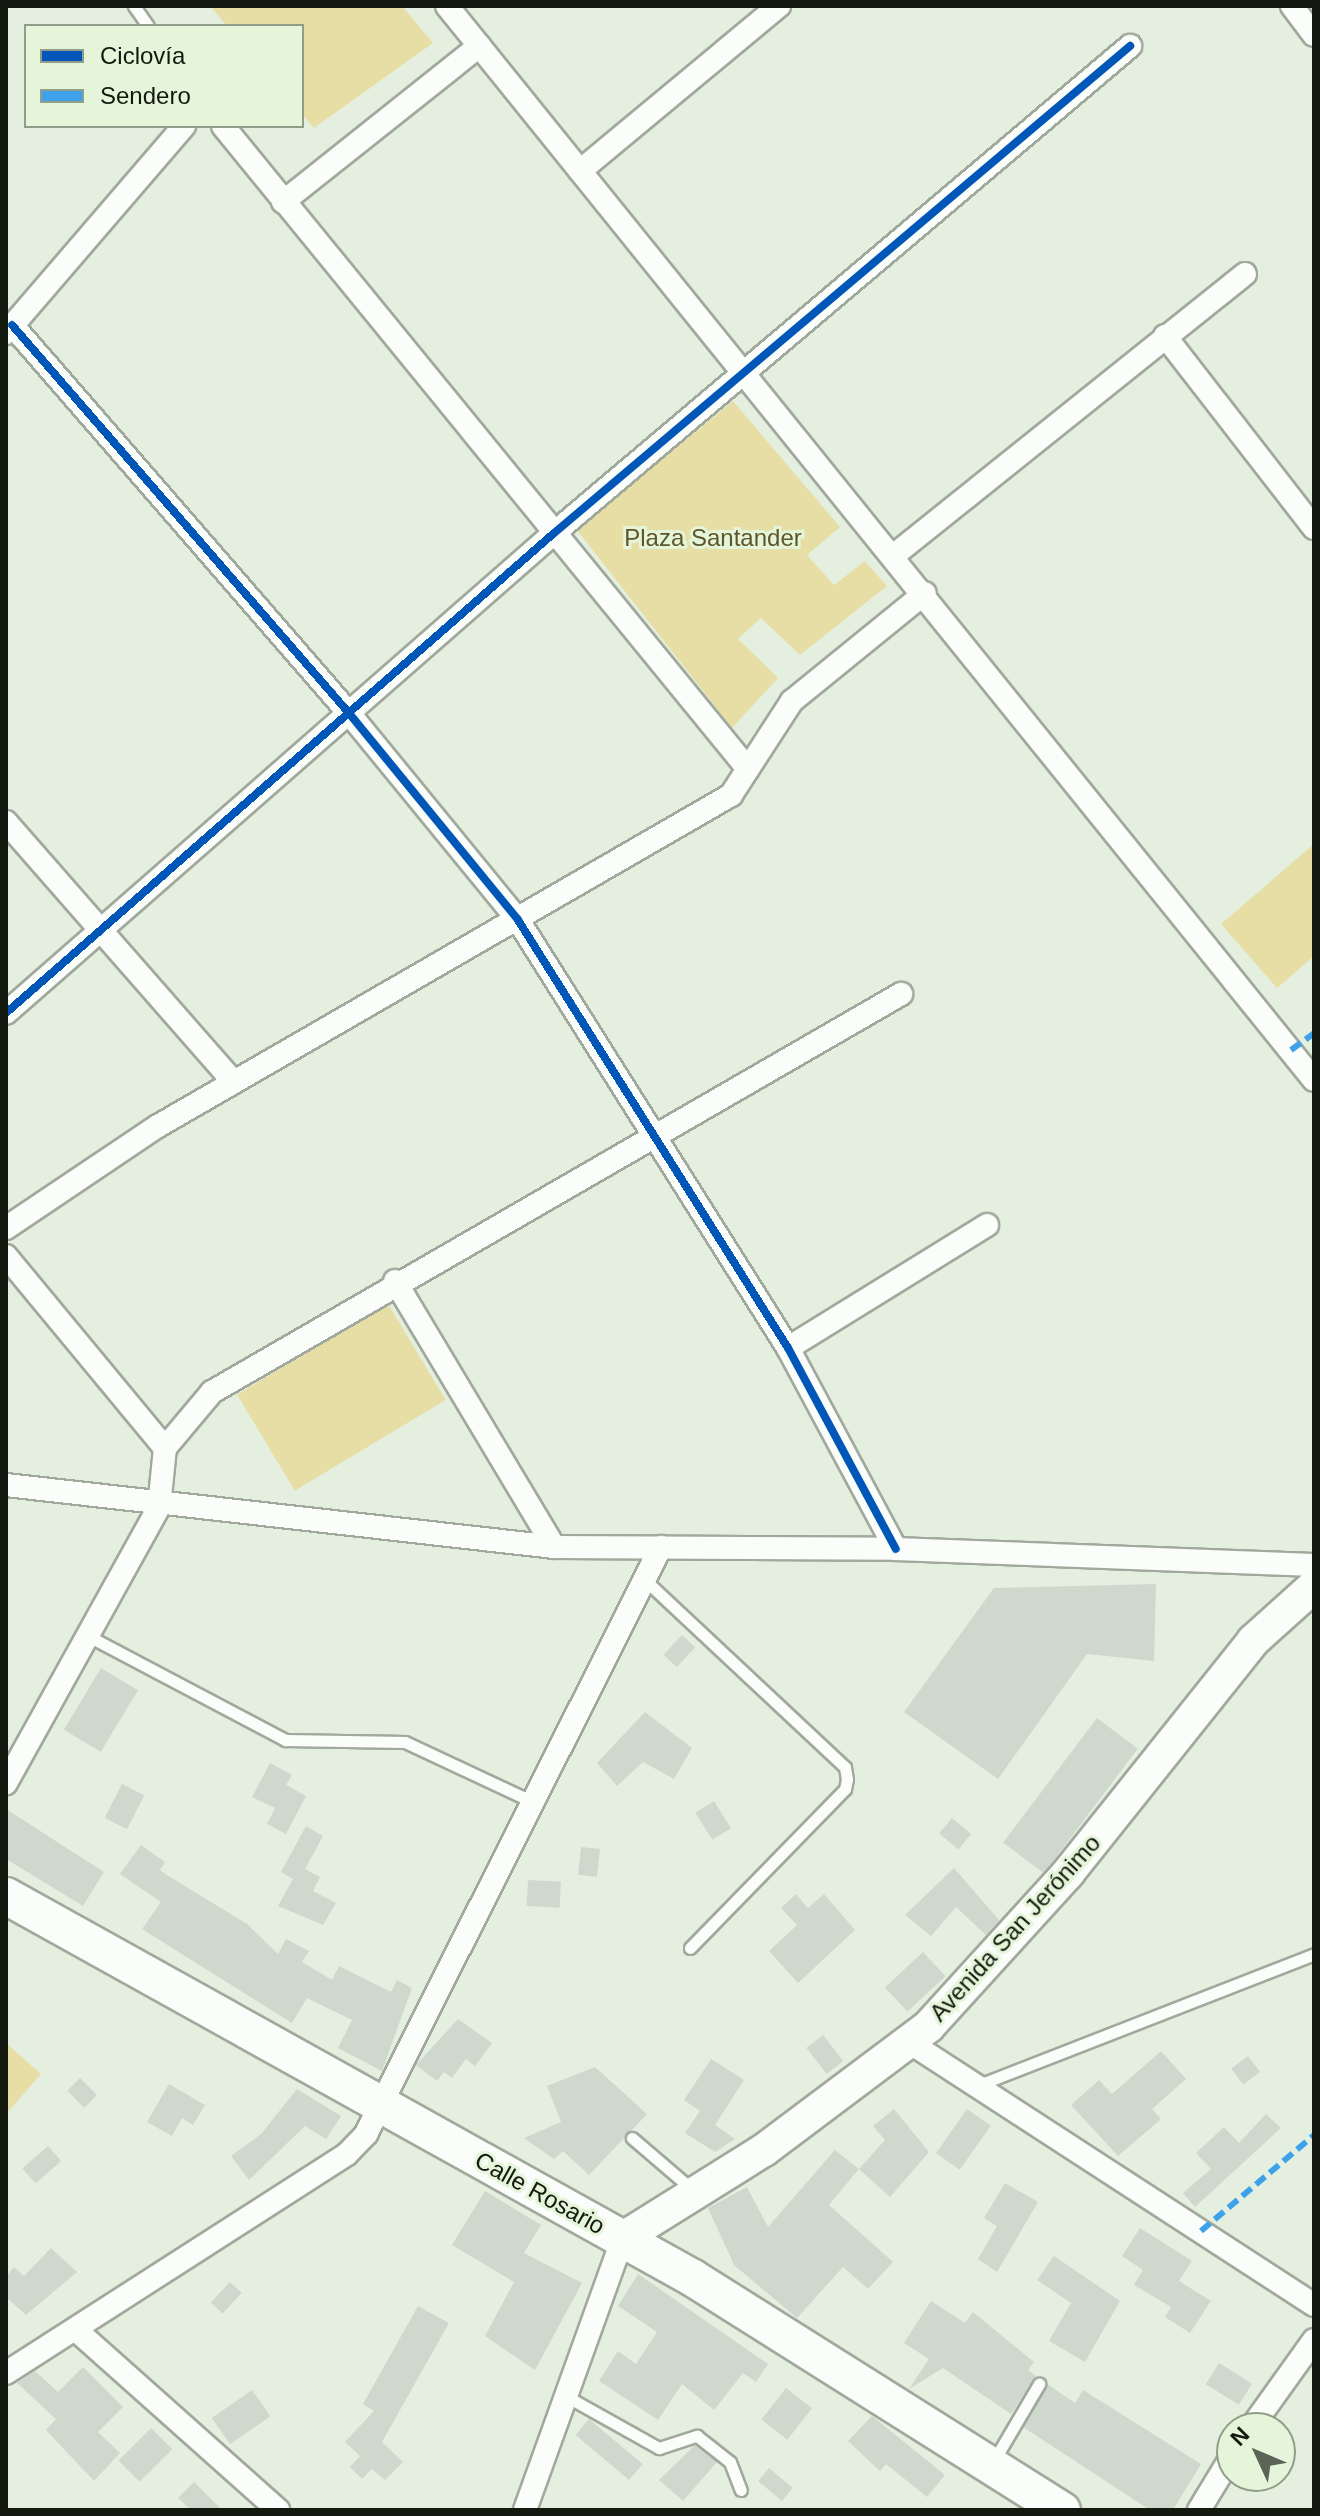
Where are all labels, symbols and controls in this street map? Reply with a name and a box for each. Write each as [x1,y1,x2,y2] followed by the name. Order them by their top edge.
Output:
[24,24,304,128] legend
[100,42,185,69] text: Ciclovía
[100,82,191,109] text: Sendero
[624,524,802,552] park label: Plaza Santander
[924,1829,1106,2027] street label: Avenida San Jerónimo
[470,2145,610,2241] street label: Calle Rosario
[1216,2412,1296,2492] north arrow
[1225,2422,1254,2451] text: N

